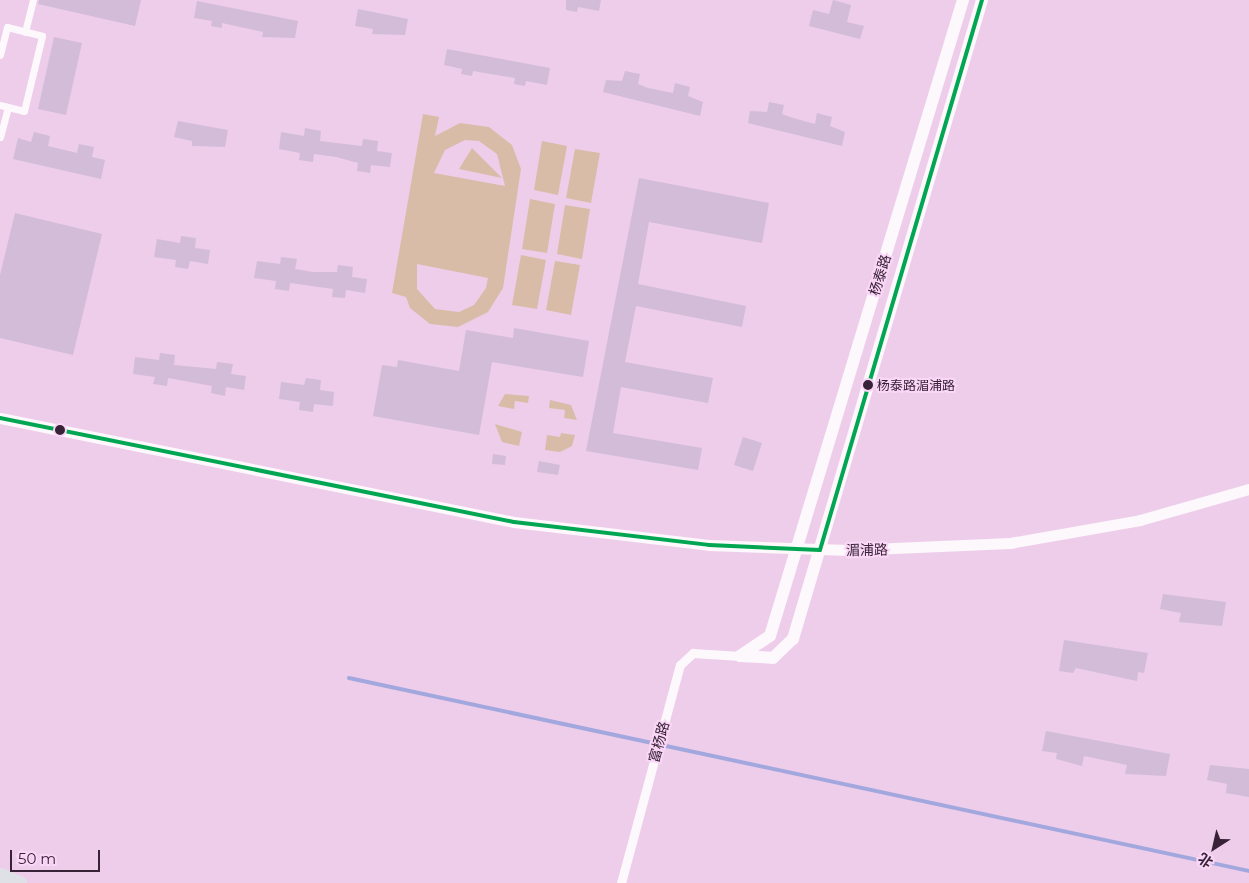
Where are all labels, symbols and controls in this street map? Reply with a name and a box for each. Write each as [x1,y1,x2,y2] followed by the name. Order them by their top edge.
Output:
[866,252,894,298] street label: 杨泰路
[877,377,955,393] place label: 杨泰路湄浦路
[863,380,873,390] marker: 杨泰路湄浦路
[55,425,65,435] unlabelled marker
[846,541,888,559] street label: 湄浦路
[645,720,673,764] street label: 富杨路
[1189,823,1239,873] north arrow
[12,840,102,872] scale bar
[18,849,56,868] text: 50 m
[1195,849,1216,872] text: 北

